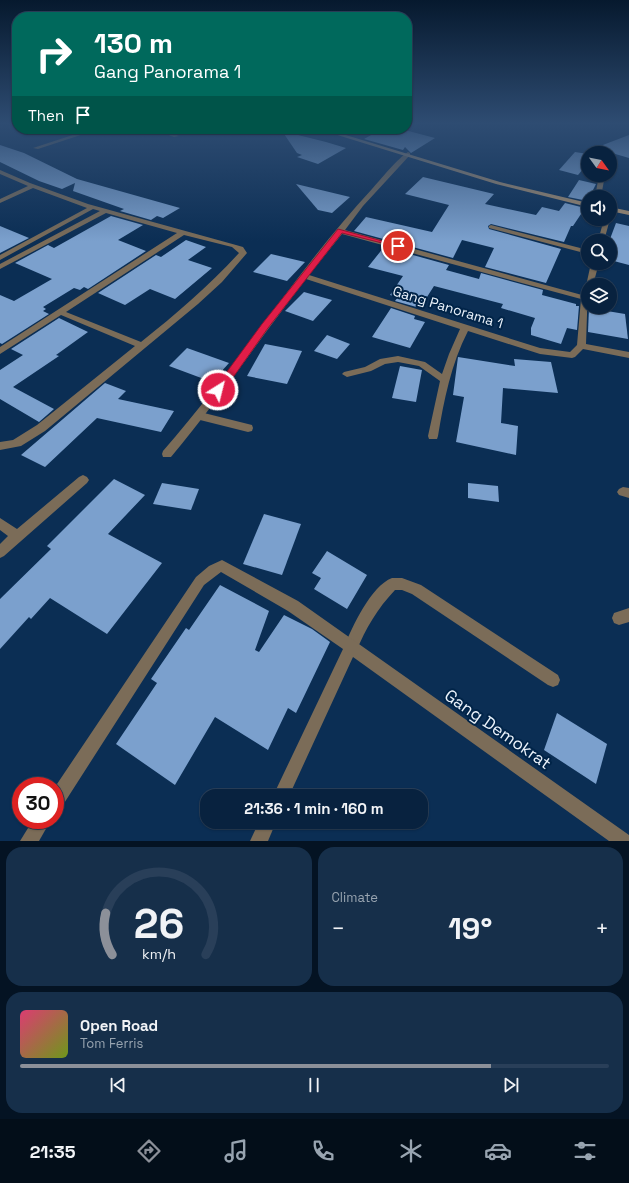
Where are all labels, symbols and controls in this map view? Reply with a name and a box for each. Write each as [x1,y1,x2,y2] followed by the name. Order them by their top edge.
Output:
[94,25,173,61] text: 130 m
[28,28,80,80] icon: right
[94,60,241,83] text: Gang Panorama 1
[72,104,94,126] icon: arrive
[28,106,64,125] text: Then
[581,146,617,182] north arrow
[581,146,617,314] map controls
[581,190,617,226] button: sound
[381,229,415,263] pin
[581,234,617,270] button: search
[387,235,409,257] icon: arrive
[581,278,617,314] button: layers
[391,282,505,332] street label: Gang Panorama 1
[197,369,239,411] position arrow
[440,684,556,774] street label: Gang Demokrat
[12,777,64,829] speed limit sign: 30
[244,799,384,818] text: 21:36 · 1 min · 160 m
[332,889,378,906] text: Climate
[134,896,184,949] text: 26
[448,909,492,948] text: 19°
[332,914,345,942] text: −
[595,914,609,942] text: +
[142,944,176,962] text: km/h
[80,1016,158,1035] text: Open Road
[80,1035,143,1052] text: Tom Ferris
[107,1074,129,1096] icon: previous
[303,1074,325,1096] icon: pause
[500,1074,522,1096] icon: next
[135,1137,163,1165] icon: directions
[222,1137,250,1165] icon: music
[309,1137,337,1165] icon: phone
[397,1137,425,1165] icon: climate
[484,1137,512,1165] icon: car
[571,1137,599,1165] icon: filters
[30,1140,76,1163] text: 21:35

